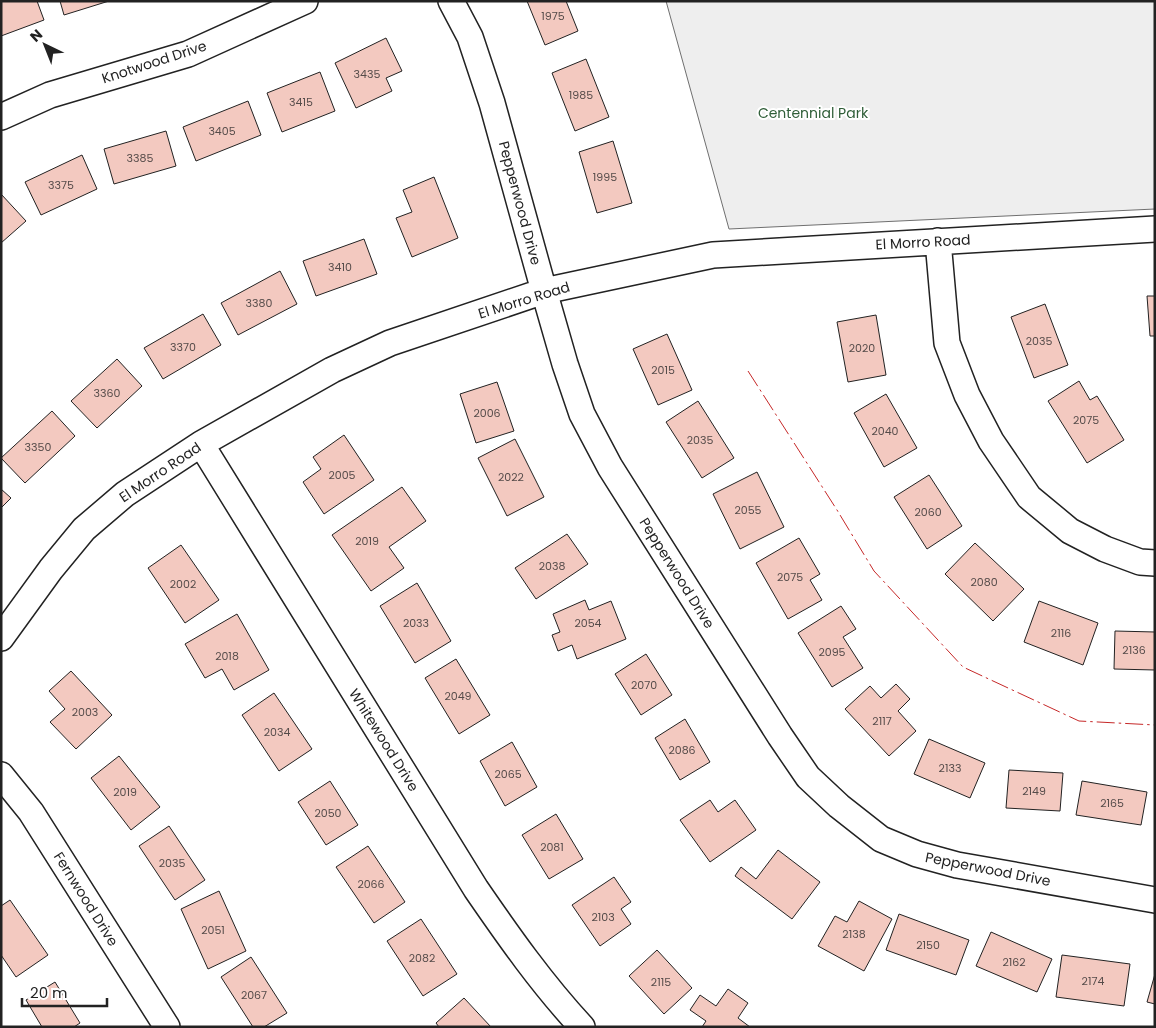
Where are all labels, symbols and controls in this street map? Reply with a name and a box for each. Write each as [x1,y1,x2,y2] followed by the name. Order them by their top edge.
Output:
[541,8,565,24] house number: 1975
[20,20,70,70] north arrow
[25,25,47,46] text: N
[99,36,209,88] street label: Knotwood Drive
[354,66,380,82] house number: 3435
[569,87,593,103] house number: 1985
[289,94,313,110] house number: 3415
[758,103,869,123] park label: Centennial Park
[208,123,236,139] house number: 3405
[494,139,546,267] street label: Pepperwood Drive
[127,150,153,166] house number: 3385
[593,169,617,185] house number: 1995
[48,177,74,193] house number: 3375
[875,230,971,254] street label: El Morro Road
[328,259,352,275] house number: 3410
[476,277,572,323] street label: El Morro Road
[246,295,272,311] house number: 3380
[1026,333,1052,349] house number: 2035
[170,339,196,355] house number: 3370
[849,340,875,356] house number: 2020
[651,362,675,378] house number: 2015
[94,385,121,401] house number: 3360
[473,405,501,421] house number: 2006
[1073,412,1099,428] house number: 2075
[871,423,899,439] house number: 2040
[687,432,713,448] house number: 2035
[115,437,205,507] street label: El Morro Road
[25,439,51,455] house number: 3350
[328,467,356,483] house number: 2005
[498,469,524,485] house number: 2022
[734,502,762,518] house number: 2055
[914,504,942,520] house number: 2060
[635,514,719,633] street label: Pepperwood Drive
[355,533,379,549] house number: 2019
[539,558,565,574] house number: 2038
[777,569,803,585] house number: 2075
[970,574,998,590] house number: 2080
[170,576,196,592] house number: 2002
[403,615,429,631] house number: 2033
[574,615,602,631] house number: 2054
[1051,625,1071,641] house number: 2116
[1122,642,1146,658] house number: 2136
[818,644,846,660] house number: 2095
[215,648,239,664] house number: 2018
[631,677,657,693] house number: 2070
[344,685,424,795] street label: Whitewood Drive
[444,688,472,704] house number: 2049
[72,704,98,720] house number: 2003
[872,713,892,729] house number: 2117
[264,724,290,740] house number: 2034
[668,742,696,758] house number: 2086
[939,760,961,776] house number: 2133
[494,766,522,782] house number: 2065
[1022,783,1046,799] house number: 2149
[113,784,137,800] house number: 2019
[1100,795,1124,811] house number: 2165
[314,805,342,821] house number: 2050
[540,839,564,855] house number: 2081
[924,847,1053,891] street label: Pepperwood Drive
[49,848,123,950] street label: Fernwood Drive
[159,855,185,871] house number: 2035
[357,876,385,892] house number: 2066
[591,909,615,925] house number: 2103
[201,922,225,938] house number: 2051
[842,926,866,942] house number: 2138
[916,937,940,953] house number: 2150
[409,950,435,966] house number: 2082
[1002,954,1026,970] house number: 2162
[1082,973,1104,989] house number: 2174
[651,974,671,990] house number: 2115
[22,976,108,1008] scale bar
[30,982,68,1003] text: 20 m
[241,987,267,1003] house number: 2067

